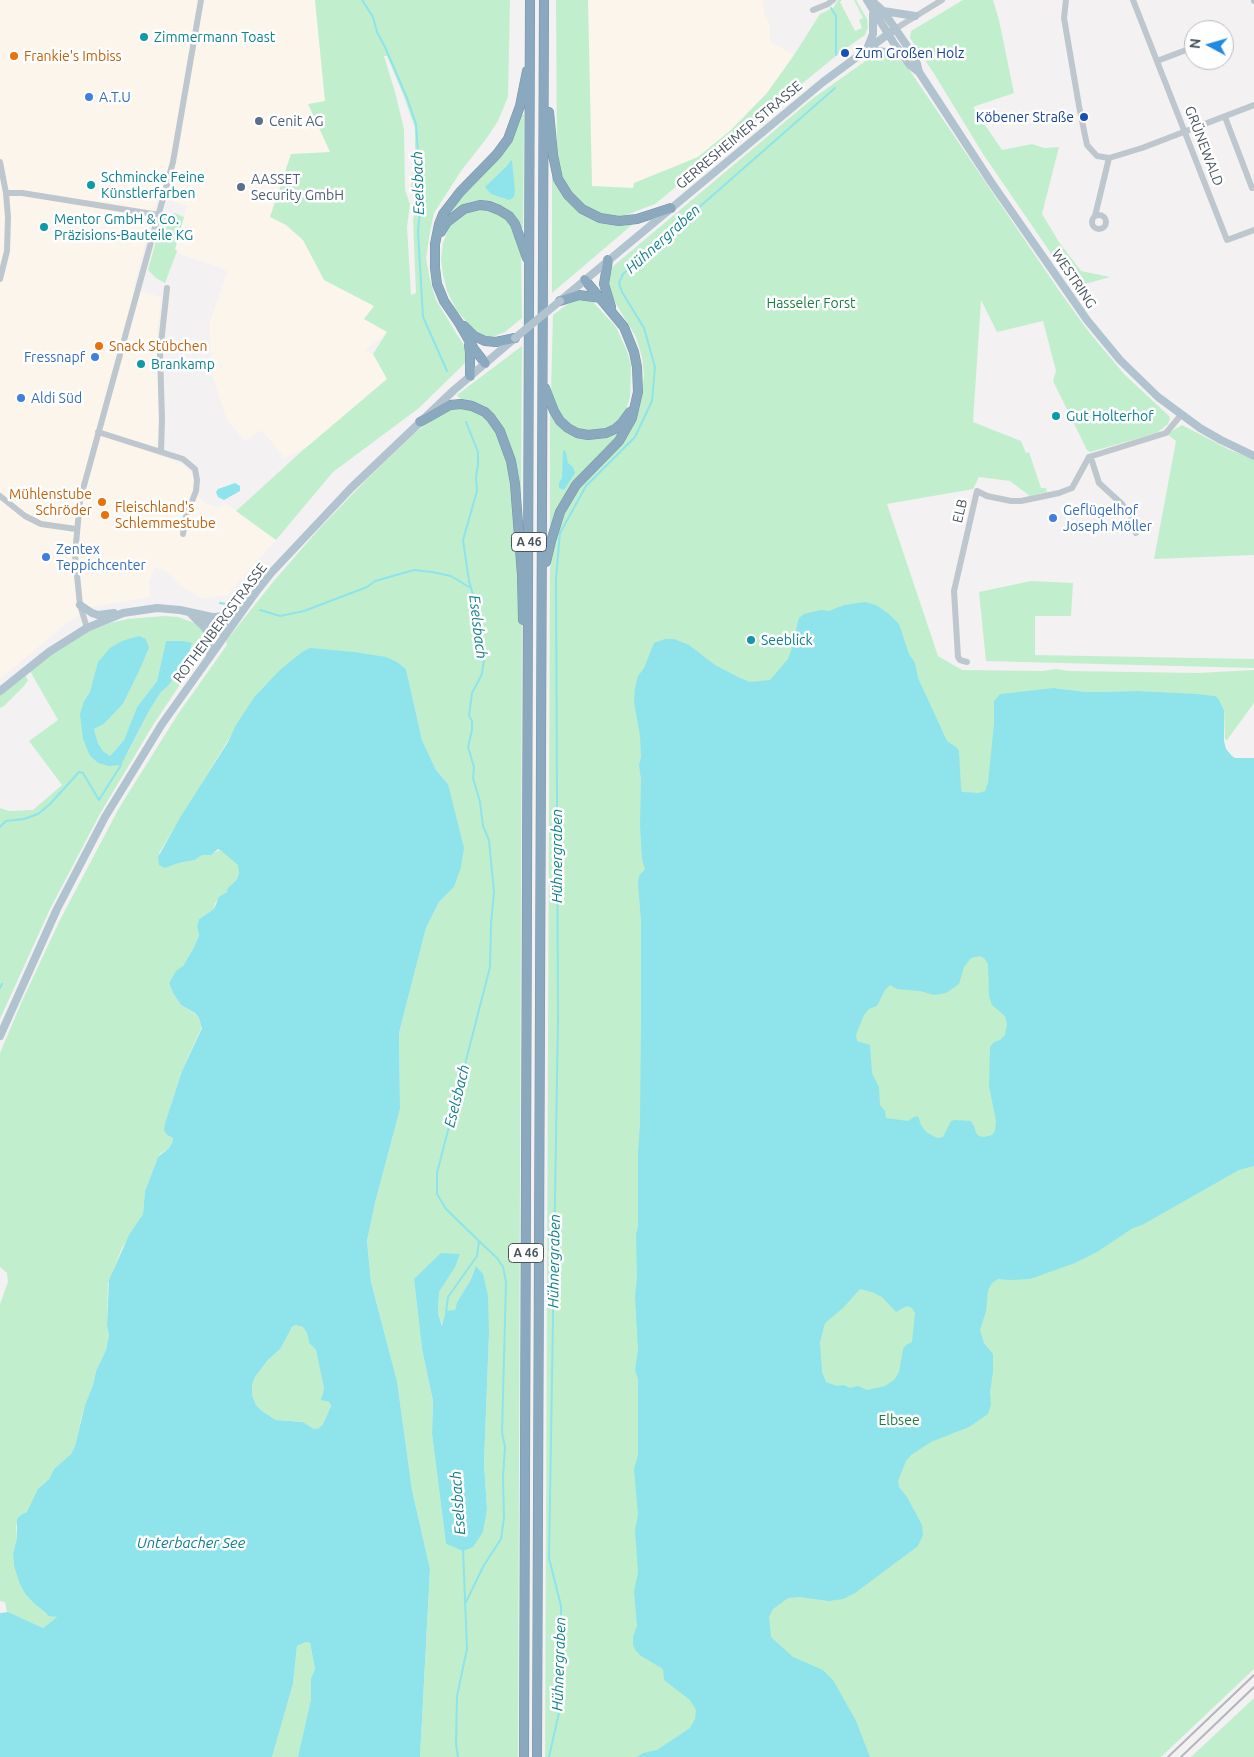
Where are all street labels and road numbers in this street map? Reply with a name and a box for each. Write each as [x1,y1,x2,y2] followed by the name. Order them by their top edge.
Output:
[673,77,805,193] street label: GERRESHEIMER STRASSE
[1181,104,1227,188] street label: GRÜNEWALD
[1048,246,1100,312] street label: WESTRING
[949,497,971,525] street label: ELB
[512,532,546,552] road number: A 46
[170,560,270,686] street label: ROTHENBERGSTRASSE
[508,1244,544,1262] road number: A 46

